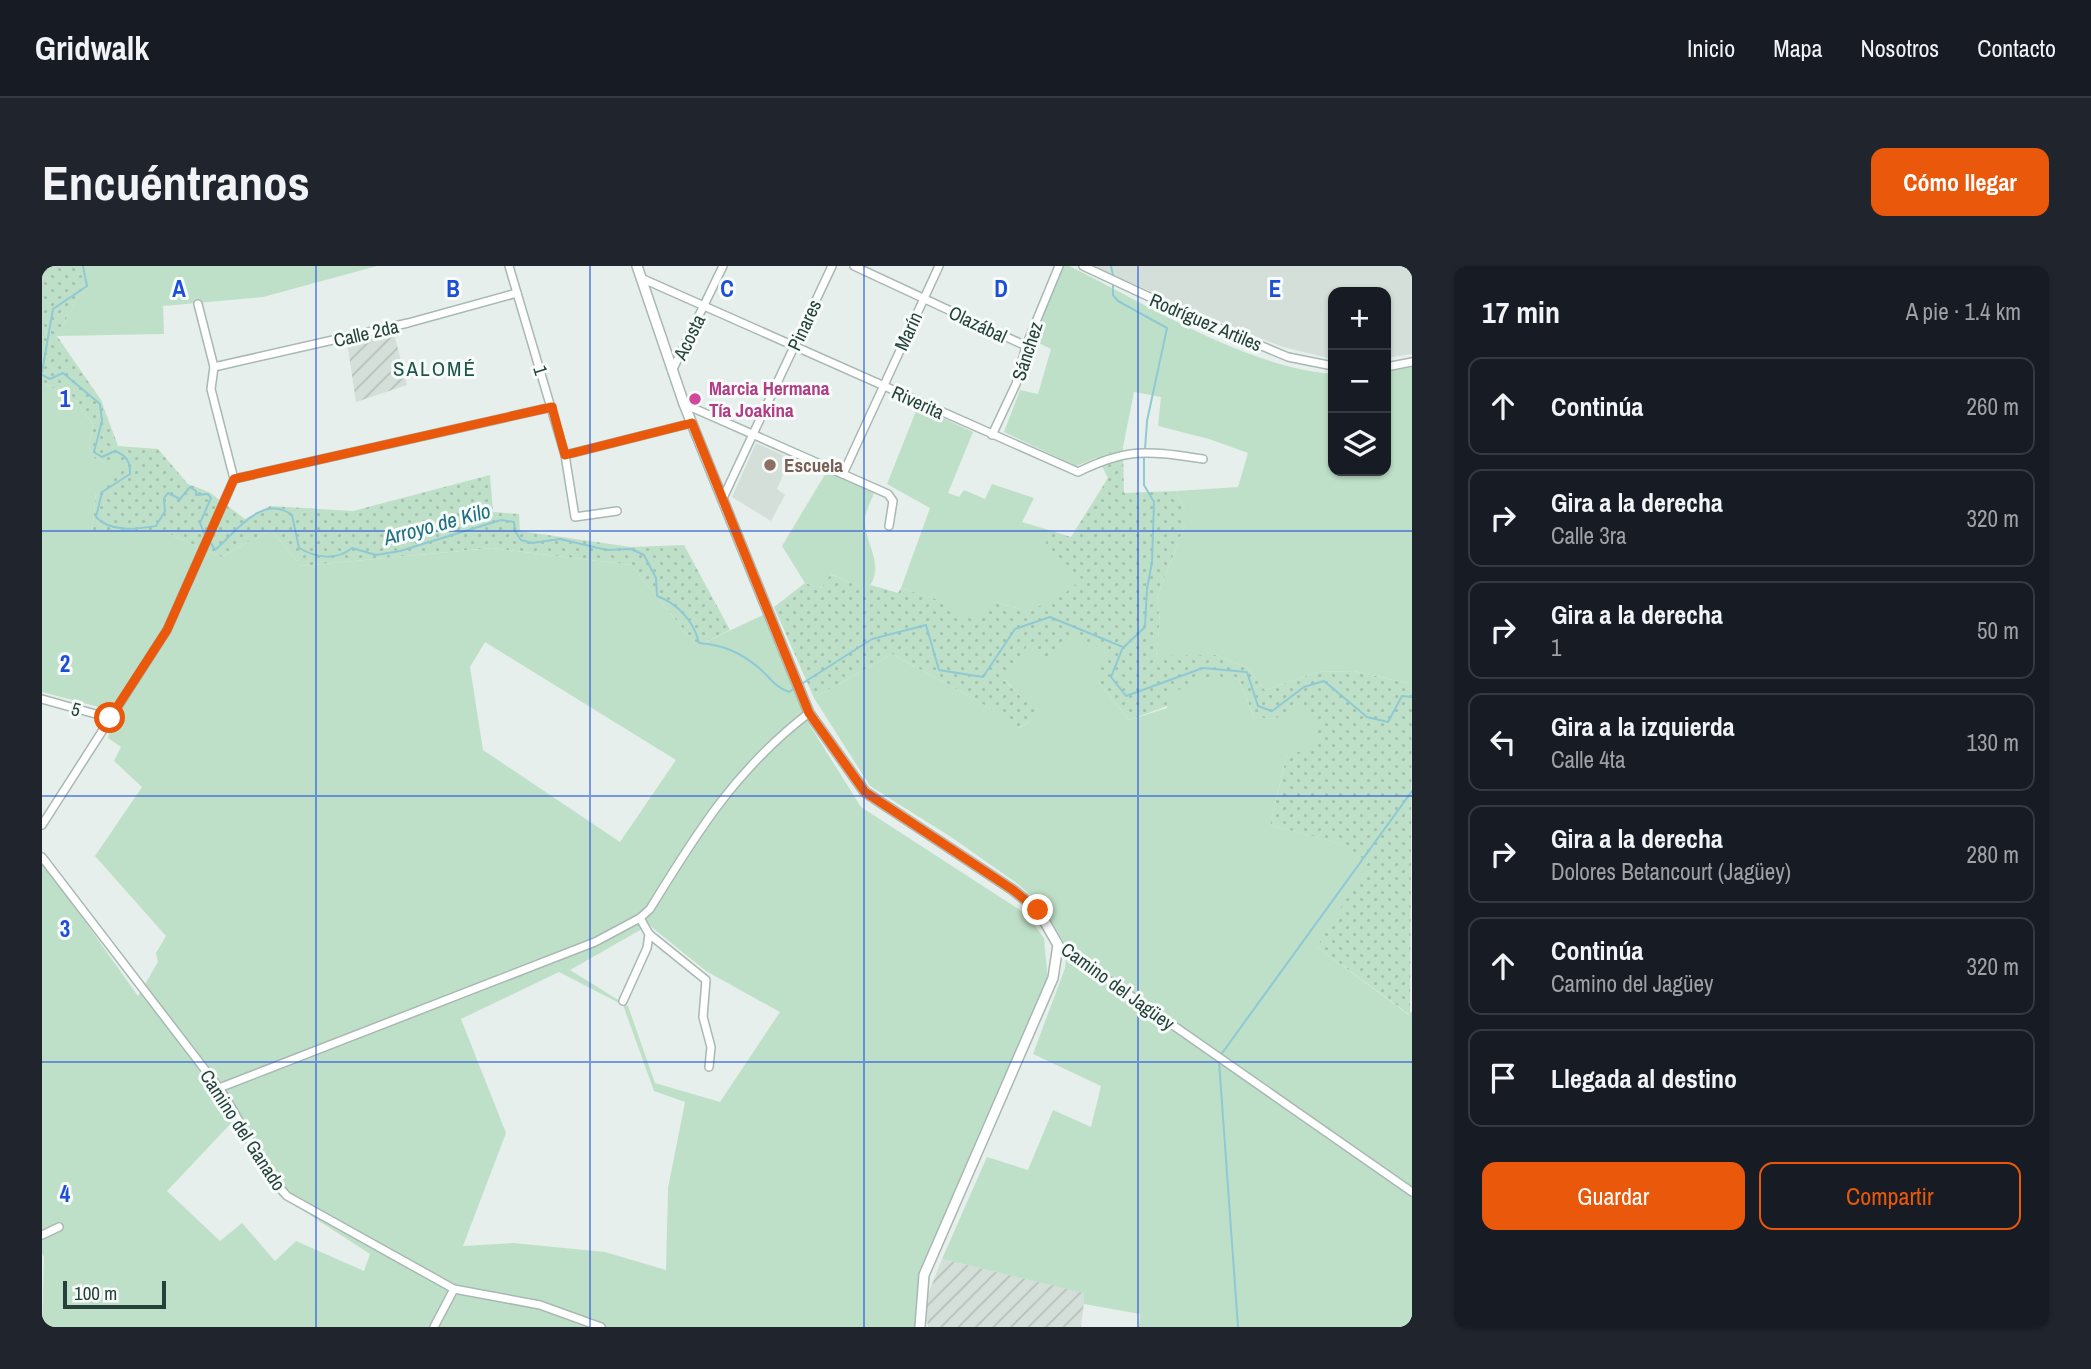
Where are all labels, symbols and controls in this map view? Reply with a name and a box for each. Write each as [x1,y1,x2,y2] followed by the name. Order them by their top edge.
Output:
[35,26,149,70] text: Gridwalk
[1687,32,1735,64] text: Inicio
[1773,32,1822,64] text: Mapa
[1860,32,1939,64] text: Nosotros
[1977,32,2056,64] text: Contacto
[1871,148,2049,216] button: Cómo llegar
[42,149,310,215] text: Encuéntranos
[172,273,186,304] text: A
[446,273,460,304] text: B
[720,273,734,304] text: C
[994,273,1008,304] text: D
[1269,273,1281,304] text: E
[1146,287,1266,357] street label: Rodríguez Artiles
[1328,287,1391,476] map controls
[1328,287,1391,350] button: +
[1482,292,1560,332] text: 17 min
[781,295,827,355] street label: Pinares
[1906,296,2021,327] text: A pie · 1.4 km
[945,299,1011,349] street label: Olazábal
[888,307,928,355] street label: Marín
[666,310,711,365] street label: Acosta
[331,313,401,353] street label: Calle 2da
[1005,318,1049,384] street label: Sánchez
[1328,350,1391,413] button: −
[393,354,477,383] district label: SALOMÉ
[527,362,555,378] street label: 1
[709,375,830,423] place label: Marcia Hermana Tía Joakina
[888,379,949,425] street label: Riverita
[60,383,71,414] text: 1
[1484,387,1522,425] icon: ahead
[1551,389,1643,424] text: Continúa
[687,391,703,407] marker: Marcia Hermana Tía Joakina
[1967,391,2019,422] text: 260 m
[1328,413,1391,476] button: layers
[784,452,843,478] place label: Escuela
[762,457,778,473] marker: Escuela
[1551,485,1723,520] text: Gira a la derecha
[380,496,493,552] water label: Arroyo de Kilo
[1484,499,1522,537] icon: right
[1967,503,2019,534] text: 320 m
[1551,520,1626,551] text: Calle 3ra
[1551,597,1723,632] text: Gira a la derecha
[1484,611,1522,649] icon: right
[1977,615,2019,646] text: 50 m
[1551,632,1562,663] text: 1
[60,648,70,679] text: 2
[68,695,84,723] street label: 5
[94,702,125,733] route start
[1551,709,1735,744] text: Gira a la izquierda
[1484,723,1522,761] icon: left
[1967,727,2019,758] text: 130 m
[1551,744,1625,775] text: Calle 4ta
[1551,821,1723,856] text: Gira a la derecha
[1484,835,1522,873] icon: right
[1967,839,2019,870] text: 280 m
[1551,856,1791,887] text: Dolores Betancourt (Jagüey)
[1022,894,1053,925] route end
[60,913,70,944] text: 3
[1551,933,1643,968] text: Continúa
[1056,936,1180,1036] street label: Camino del Jagüey
[1484,947,1522,985] icon: ahead
[1967,951,2019,982] text: 320 m
[1551,968,1714,999] text: Camino del Jagüey
[1484,1059,1522,1097] icon: arrive
[1551,1061,1737,1096] text: Llegada al destino
[194,1064,292,1196] street label: Camino del Ganado
[1482,1162,1745,1230] button: Guardar
[1759,1162,2021,1230] button: Compartir
[60,1178,71,1209] text: 4
[63,1278,166,1310] scale bar
[74,1280,117,1306] text: 100 m

